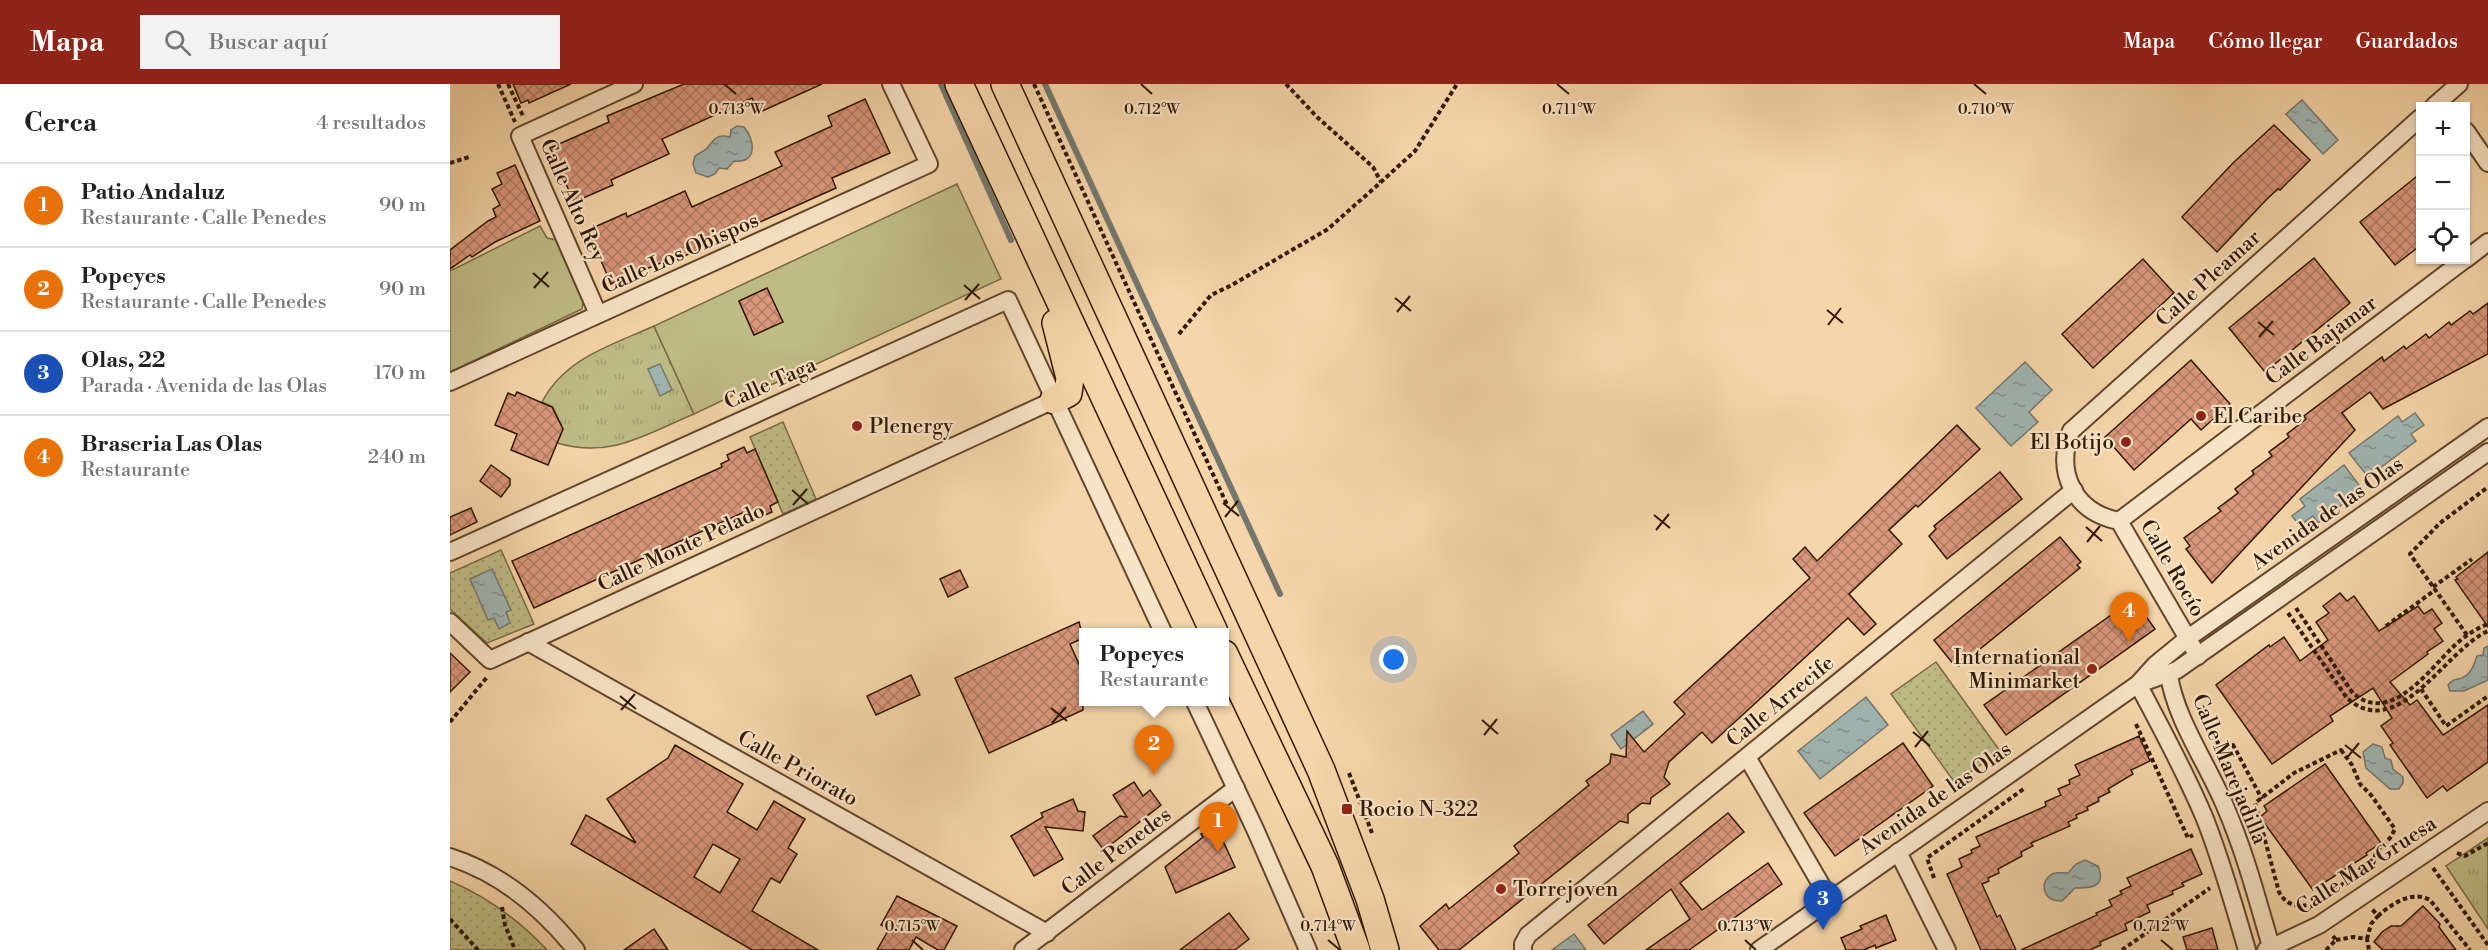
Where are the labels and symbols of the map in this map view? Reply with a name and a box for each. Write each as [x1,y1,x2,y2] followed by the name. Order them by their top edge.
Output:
[708,100,764,119] text: 0.713°W
[1124,100,1180,119] text: 0.712°W
[1542,100,1596,119] text: 0.711°W
[1958,100,2015,119] text: 0.710°W
[533,135,611,266] street label: Calle Alto Rey
[598,208,763,300] street label: Calle Los Obispos
[2151,225,2267,333] street label: Calle Pleamar
[2261,290,2383,391] street label: Calle Bajamar
[720,352,821,416] street label: Calle Taga
[2213,404,2302,430] place label: El Caribe
[2194,409,2208,423] marker: El Caribe
[869,414,954,440] place label: Plenergy
[850,419,864,433] marker: Plenergy
[2030,430,2114,456] place label: El Botijo
[2119,435,2133,449] marker: El Botijo
[2246,452,2409,577] street label: Avenida de las Olas
[594,498,769,598] street label: Calle Monte Pelado
[2134,515,2210,622] street label: Calle Rocío
[2110,592,2148,642] pin: 4
[1379,645,1408,674] your location
[1954,645,2081,695] place label: International Minimarket
[1721,650,1840,753] street label: Calle Arrecife
[2085,662,2099,676] marker: International Minimarket
[2186,690,2273,849] street label: Calle Marejadilla
[733,725,862,813] street label: Calle Priorato
[1134,726,1174,775] pin: 2
[1854,737,2017,862] street label: Avenida de las Olas
[1359,797,1478,823] place label: Rocio N-322
[1057,802,1177,902] street label: Calle Penedes
[1198,802,1238,852] pin: 1
[1340,802,1354,816] marker: Rocio N-322
[2291,810,2442,921] street label: Calle Mar Gruesa
[1513,877,1619,903] place label: Torrejoven
[1804,880,1842,930] pin: 3
[1494,882,1508,896] marker: Torrejoven
[884,917,940,936] text: 0.715°W
[1300,917,1356,936] text: 0.714°W
[1717,917,1773,936] text: 0.713°W
[2133,917,2189,936] text: 0.712°W

